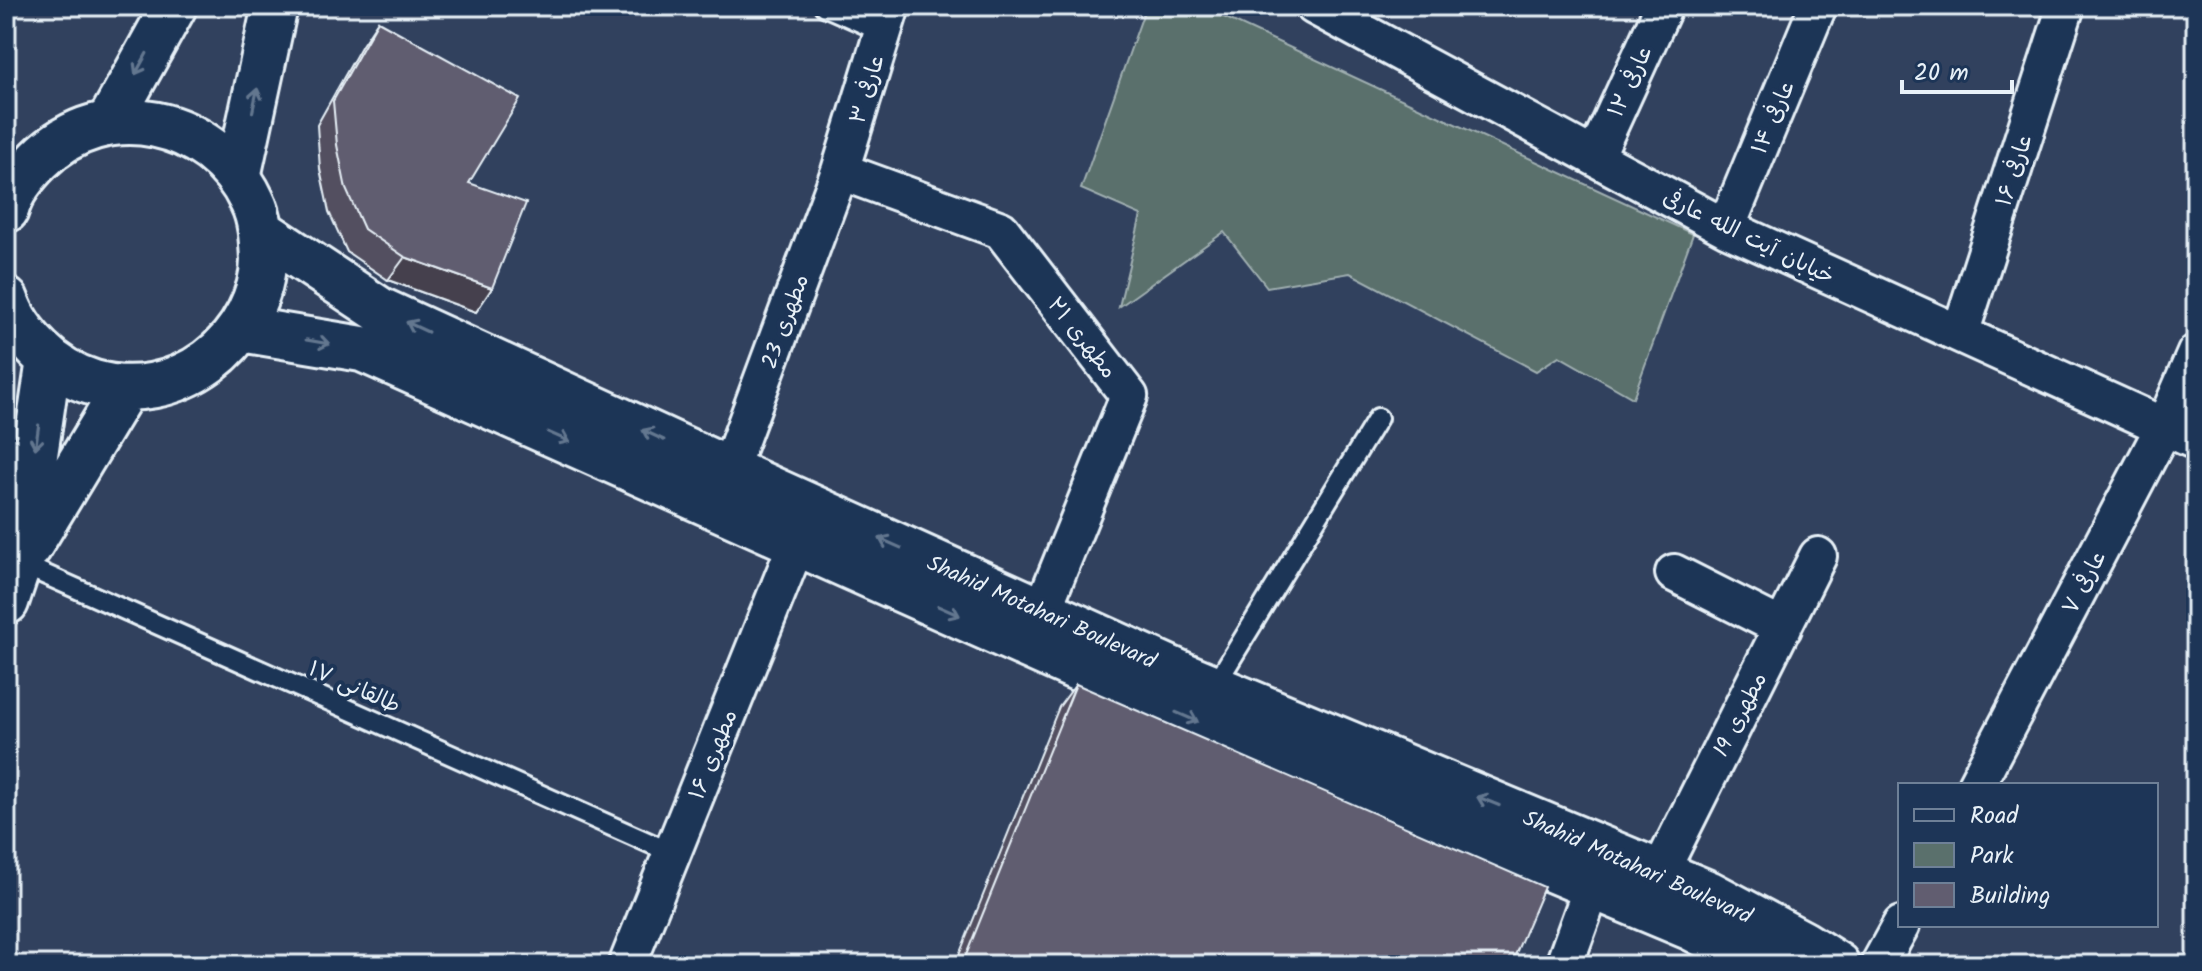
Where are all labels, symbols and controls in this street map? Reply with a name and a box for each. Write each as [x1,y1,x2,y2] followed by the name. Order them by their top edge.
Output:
[1600,41,1663,124] street label: عارفی ۱۲
[1902,44,2012,94] scale bar
[841,51,895,128] street label: عارفی ۳
[133,52,149,76] one-way arrow
[1914,54,1969,93] text: 20 m
[1743,76,1805,160] street label: عارفی ۱۴
[248,88,263,114] one-way arrow
[1987,130,2043,211] street label: عارفی ۱۶
[1656,181,1840,295] street label: خیابان آیت الله عارفی
[753,269,820,374] street label: مطهری 23
[1038,290,1124,387] street label: مطهری ۲۱
[405,318,429,333] one-way arrow
[305,335,330,350] one-way arrow
[29,424,44,449] one-way arrow
[641,427,665,442] one-way arrow
[546,430,570,445] one-way arrow
[878,534,902,549] one-way arrow
[2054,545,2117,621] street label: عارفی ۷
[921,547,1162,680] street label: Shahid Motahari Boulevard
[937,605,961,620] one-way arrow
[302,652,406,724] street label: طالقانی ۱۷
[1705,667,1777,764] street label: مطهری 19
[680,704,748,805] street label: مطهری ۱۶
[1174,710,1199,725] one-way arrow
[1898,783,2158,927] legend
[1476,792,1501,807] one-way arrow
[1970,797,2019,836] text: Road
[1517,802,1758,935] street label: Shahid Motahari Boulevard
[1970,837,2014,876] text: Park
[1970,877,2050,916] text: Building

